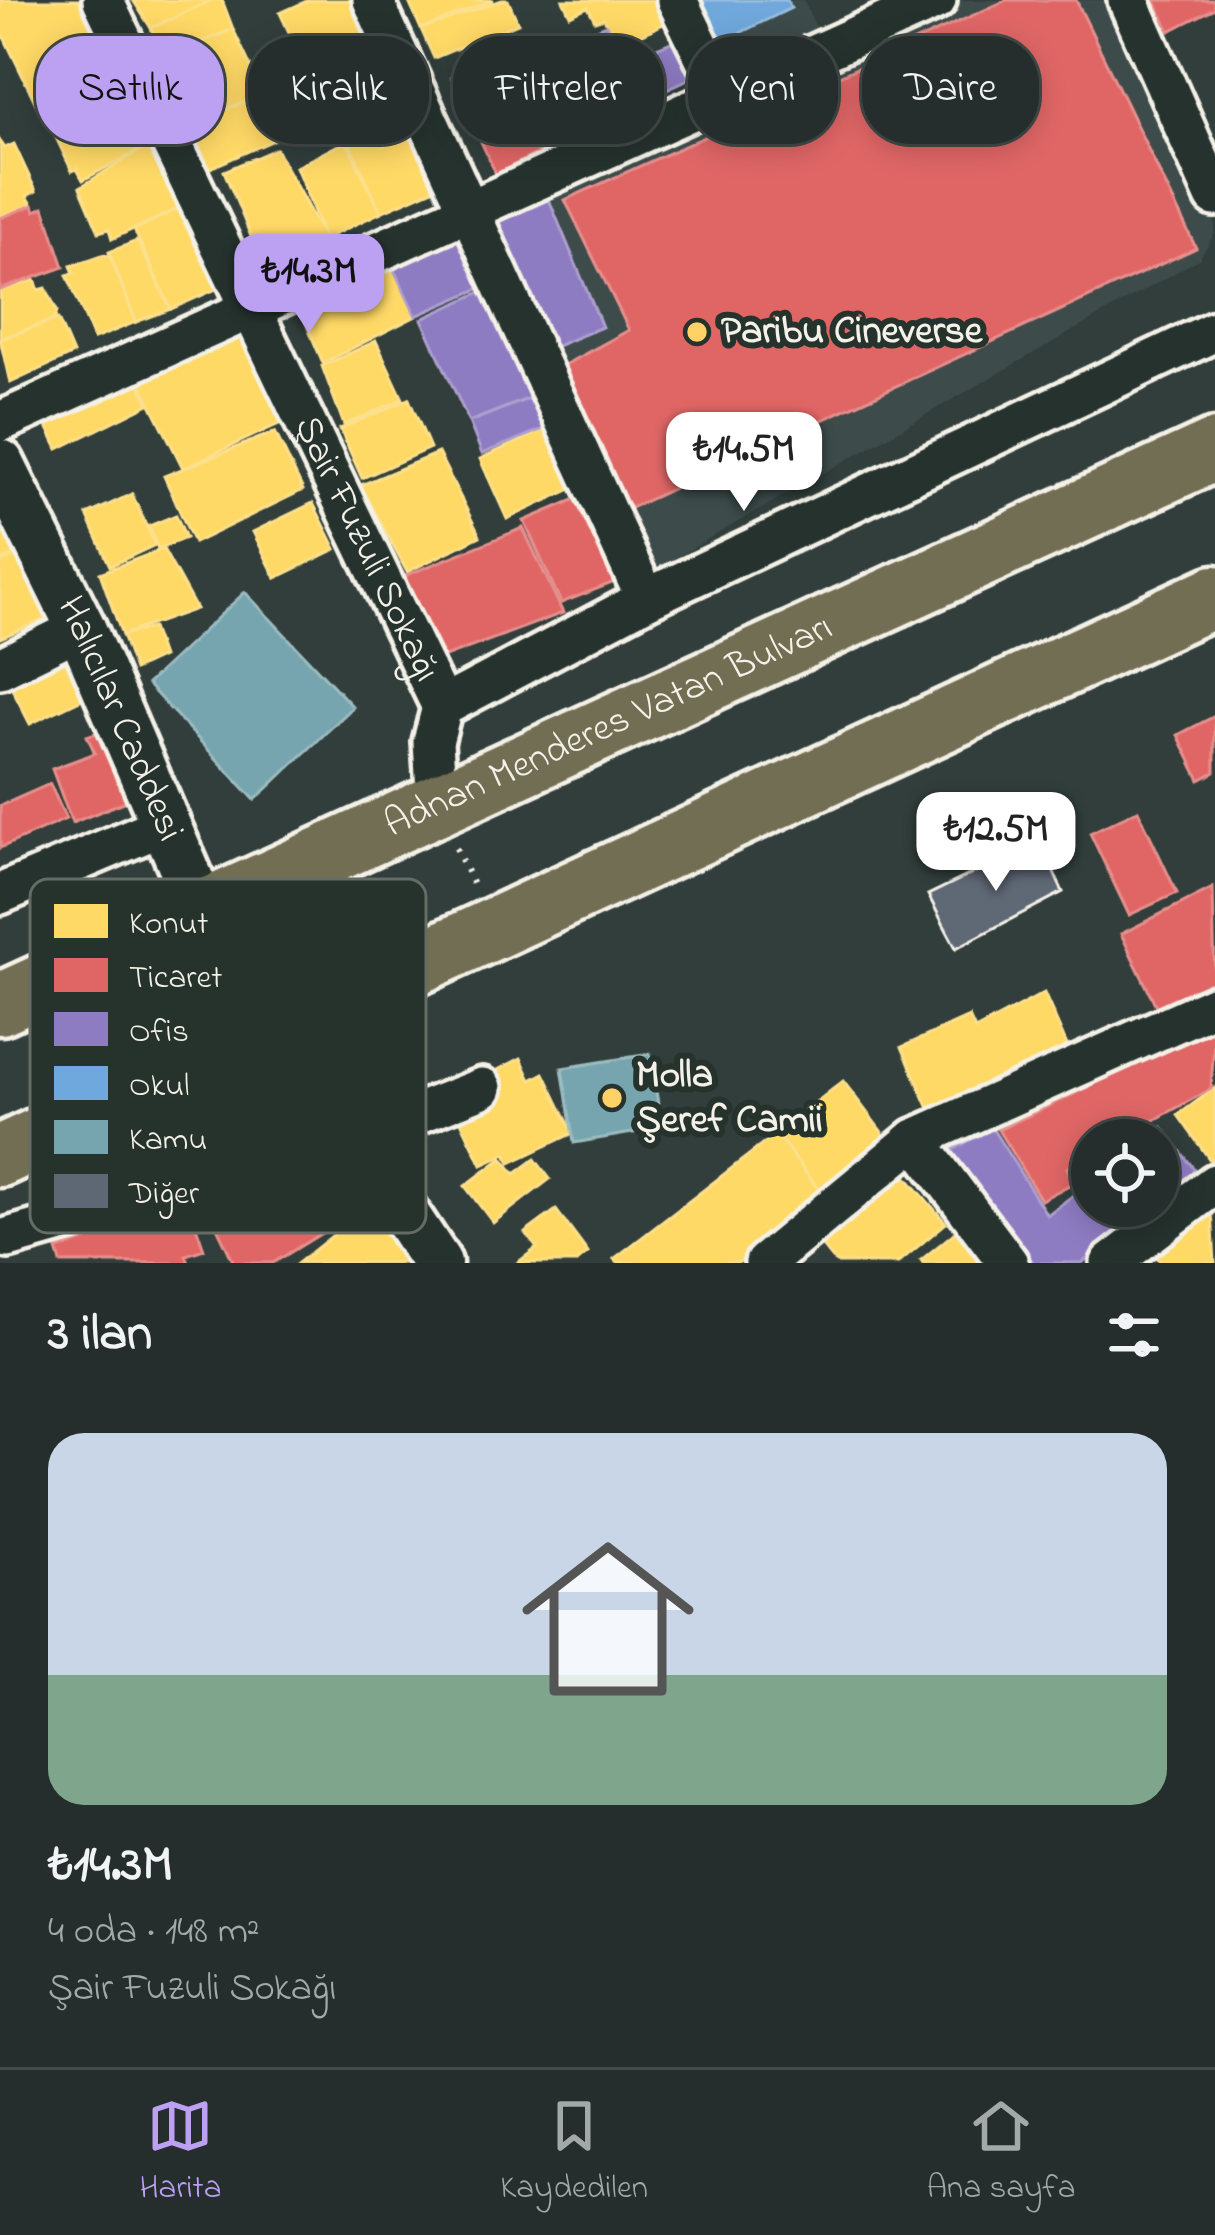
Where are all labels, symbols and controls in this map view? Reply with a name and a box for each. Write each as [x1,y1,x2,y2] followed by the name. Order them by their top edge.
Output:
[36,36,224,144] chip: Satılık
[248,36,429,144] chip: Kiralık
[453,36,664,144] chip: Filtreler
[688,36,838,144] chip: Yeni
[862,36,1039,144] chip: Daire
[211,234,407,336] pin: ₺14.3M
[261,244,357,301] text: ₺14.3M
[721,304,984,361] place label: Paribu Cineverse
[684,319,710,345] marker: Paribu Cineverse
[278,407,454,692] street label: Şair Fuzuli Sokağı
[646,412,842,514] pin: ₺14.5M
[693,422,795,479] text: ₺14.5M
[41,587,198,851] street label: Halıcılar Caddesi
[375,599,842,853] street label: Adnan Menderes Vatan Bulvarı
[898,792,1094,894] pin: ₺12.5M
[943,802,1049,859] text: ₺12.5M
[30,879,426,1233] legend
[129,901,208,949] text: Konut
[129,955,222,1003] text: Ticaret
[129,1009,189,1057] text: Ofis
[636,1048,823,1150] place label: Molla Şeref Camii
[129,1063,189,1111] text: Okul
[599,1085,625,1111] marker: Molla Şeref Camii
[129,1117,207,1165] text: Kamu
[1071,1119,1179,1227] map controls
[1071,1119,1179,1227] button: locate
[128,1171,200,1220] text: Diğer
[48,1298,152,1373] text: 3 ilan
[1101,1302,1167,1368] icon: filters
[500,1511,716,1727] icon: home
[48,1829,173,1904] text: ₺14.3M
[48,1904,260,1961] text: 4 oda · 148 m²
[48,1961,336,2018] text: Şair Fuzuli Sokağı
[139,2093,222,2213] tab: Harita
[500,2093,648,2213] tab: Kaydedilen
[927,2093,1076,2213] tab: Ana sayfa

